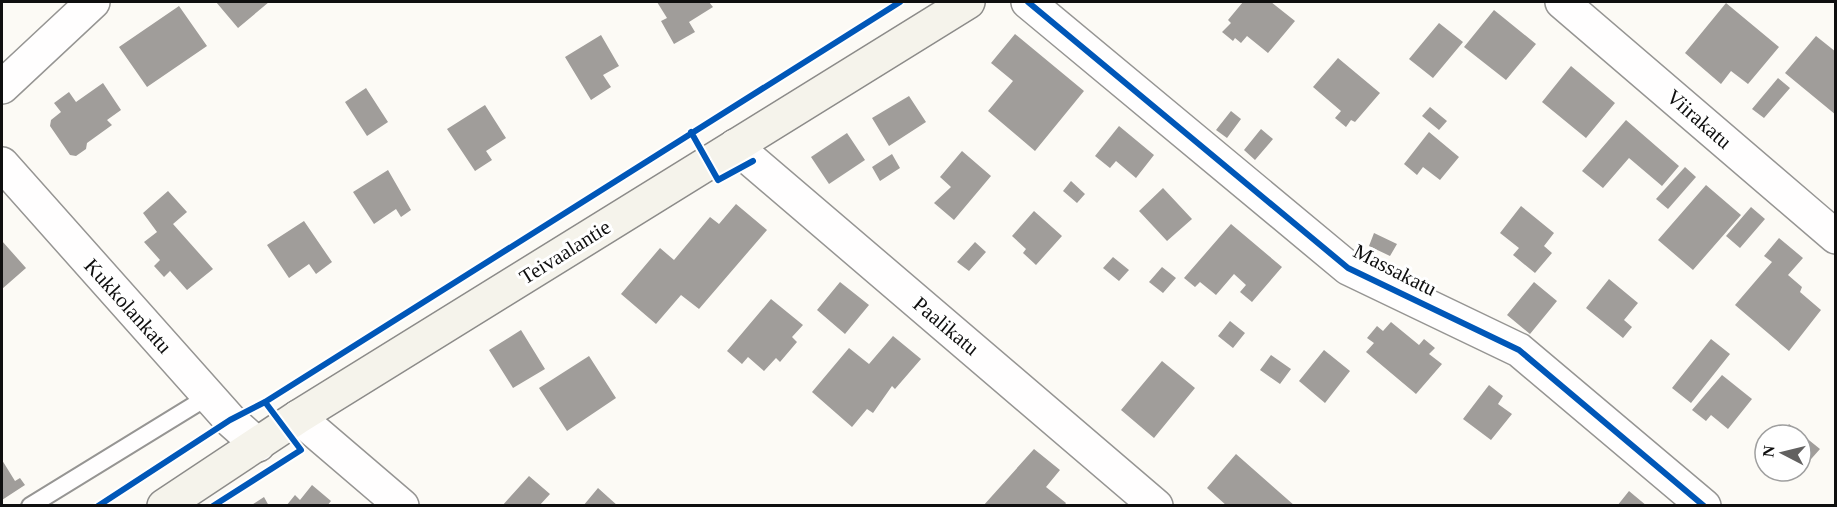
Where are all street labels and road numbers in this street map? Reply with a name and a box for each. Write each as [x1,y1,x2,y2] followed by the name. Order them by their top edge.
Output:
[1662,84,1737,154] street label: Viirakatu
[515,215,615,289] street label: Teivaalantie
[1350,239,1441,301] street label: Massakatu
[79,254,177,359] street label: Kukkolankatu
[908,292,984,361] street label: Paalikatu

